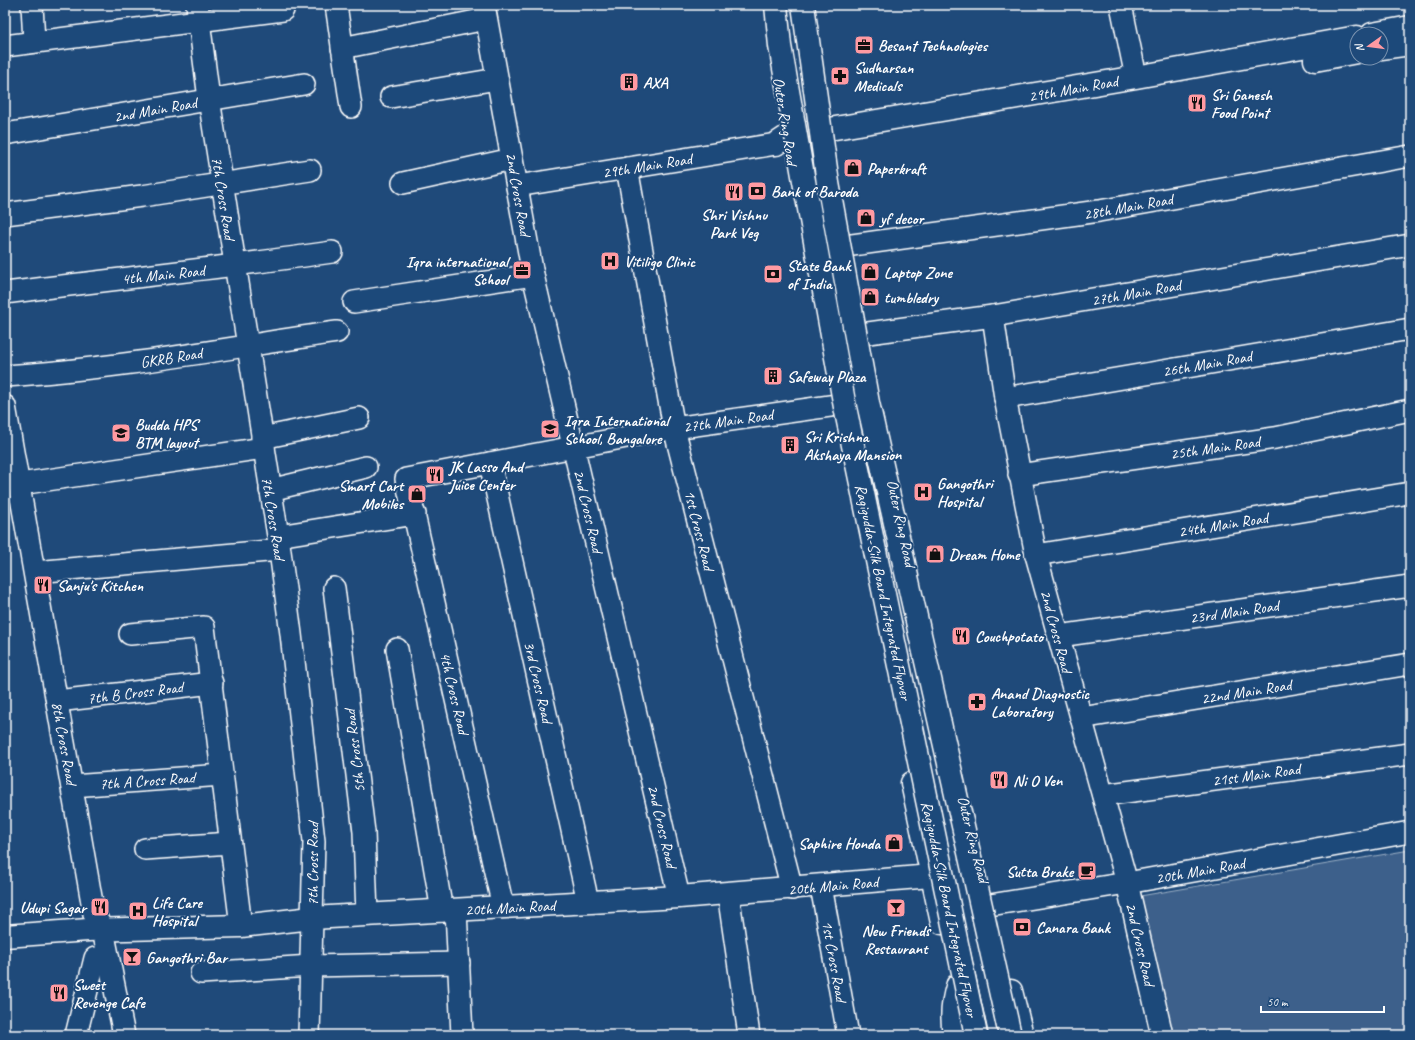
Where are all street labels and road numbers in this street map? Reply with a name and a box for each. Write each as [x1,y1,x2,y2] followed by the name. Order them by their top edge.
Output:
[1027,71,1122,107] street label: 29th Main Road
[768,76,802,169] street label: Outer Ring Road
[112,92,201,127] street label: 2nd Main Road
[601,149,696,183] street label: 29th Main Road
[501,151,536,240] street label: 2nd Cross Road
[207,155,240,244] street label: 7th Cross Road
[1082,189,1177,225] street label: 28th Main Road
[121,260,208,289] street label: 4th Main Road
[1090,275,1185,311] street label: 27th Main Road
[139,343,206,373] street label: GKRB Road
[1161,346,1256,382] street label: 26th Main Road
[682,404,777,437] street label: 27th Main Road
[1169,431,1264,464] street label: 25th Main Road
[569,468,608,557] street label: 2nd Cross Road
[257,475,290,564] street label: 7th Cross Road
[882,478,921,571] street label: Outer Ring Road
[850,482,916,703] street label: Ragigudda-Silk Board Integrated Flyover
[679,488,719,575] street label: 1st Cross Road
[1177,508,1272,542] street label: 24th Main Road
[1035,588,1077,677] street label: 2nd Cross Road
[1188,595,1283,628] street label: 23rd Main Road
[519,639,558,728] street label: 3rd Cross Road
[435,650,474,739] street label: 4th Cross Road
[1200,675,1295,709] street label: 22nd Main Road
[86,677,187,709] street label: 7th B Cross Road
[47,700,82,789] street label: 8th Cross Road
[340,705,370,794] street label: 5th Cross Road
[1211,759,1304,791] street label: 21st Main Road
[99,767,198,794] street label: 7th A Cross Road
[643,783,682,872] street label: 2nd Cross Road
[953,794,994,887] street label: Outer Ring Road
[916,799,982,1020] street label: Ragigudda-Silk Board Integrated Flyover
[303,819,323,906] street label: 7th Cross Road
[1154,853,1249,889] street label: 20th Main Road
[787,872,882,900] street label: 20th Main Road
[464,896,558,920] street label: 20th Main Road
[1121,901,1160,990] street label: 2nd Cross Road
[817,919,851,1006] street label: 1st Cross Road

